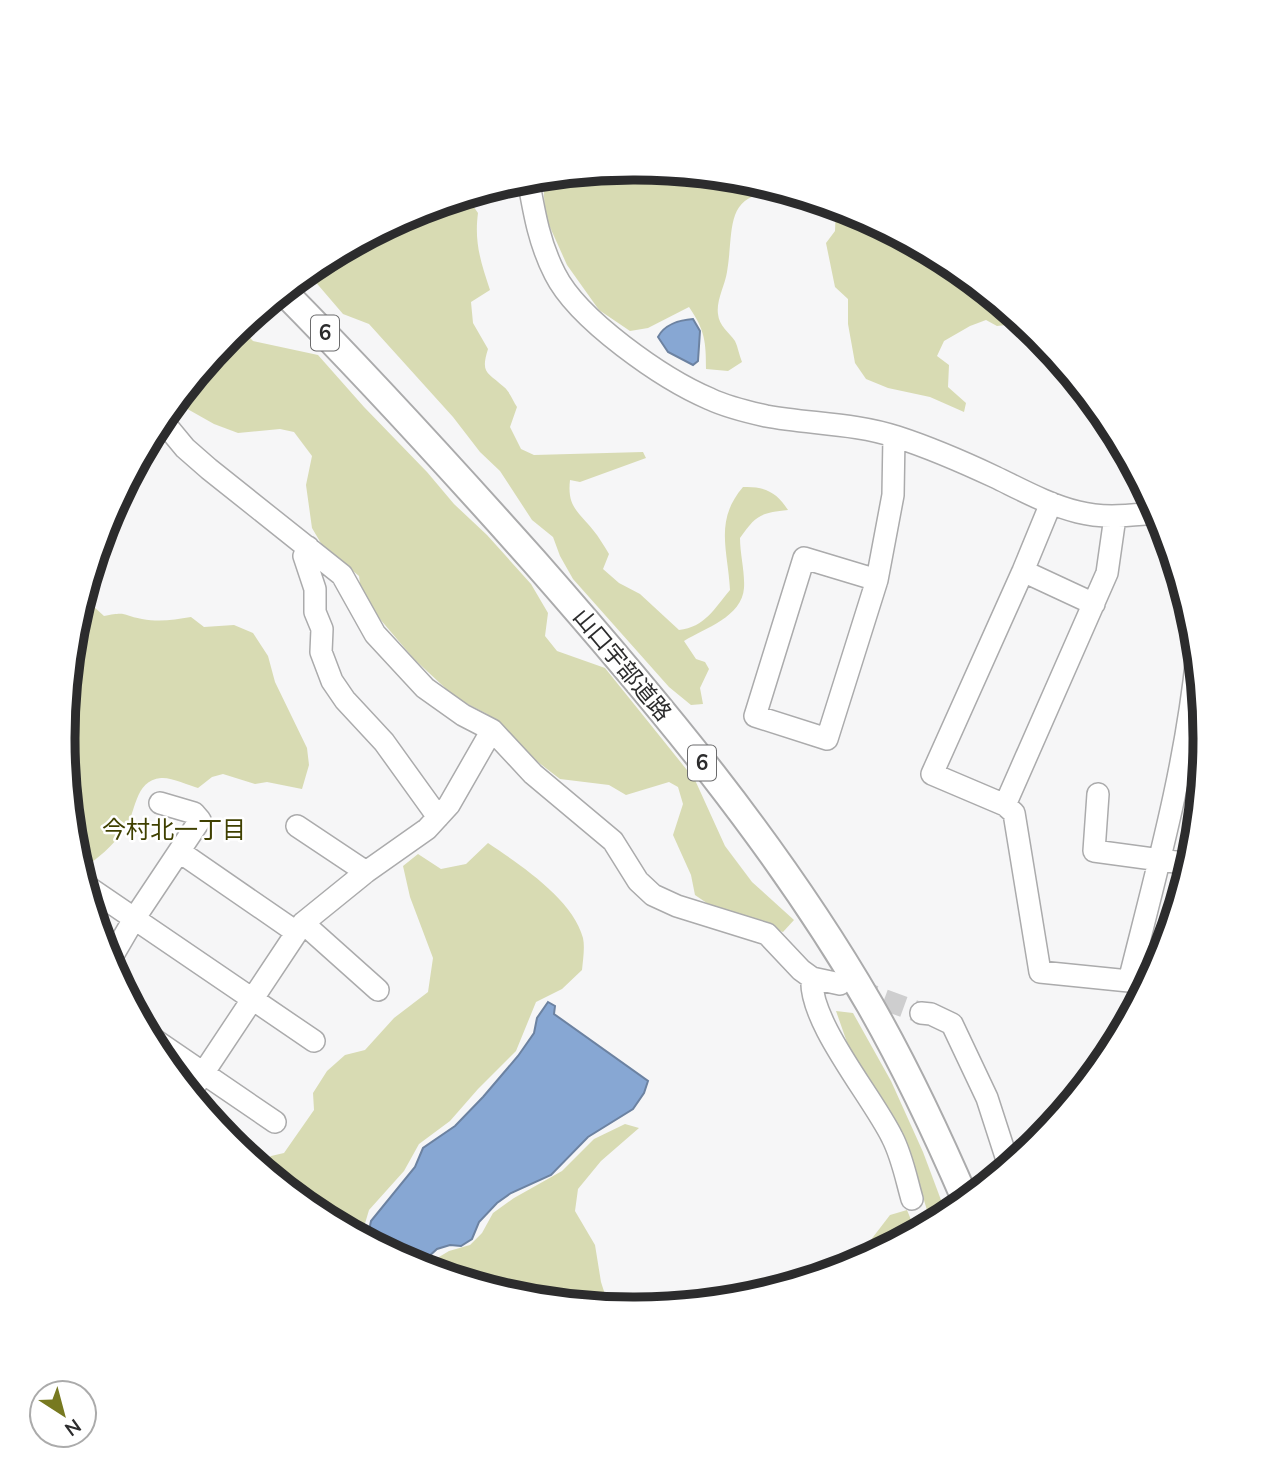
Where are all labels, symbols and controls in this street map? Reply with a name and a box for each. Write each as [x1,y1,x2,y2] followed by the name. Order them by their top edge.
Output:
[311,316,339,350] road number: 6
[566,602,678,728] street label: 山口宇部道路
[688,746,716,780] road number: 6
[102,814,246,846] district label: 今村北一丁目
[28,1379,98,1449] north arrow
[59,1412,86,1442] text: N

